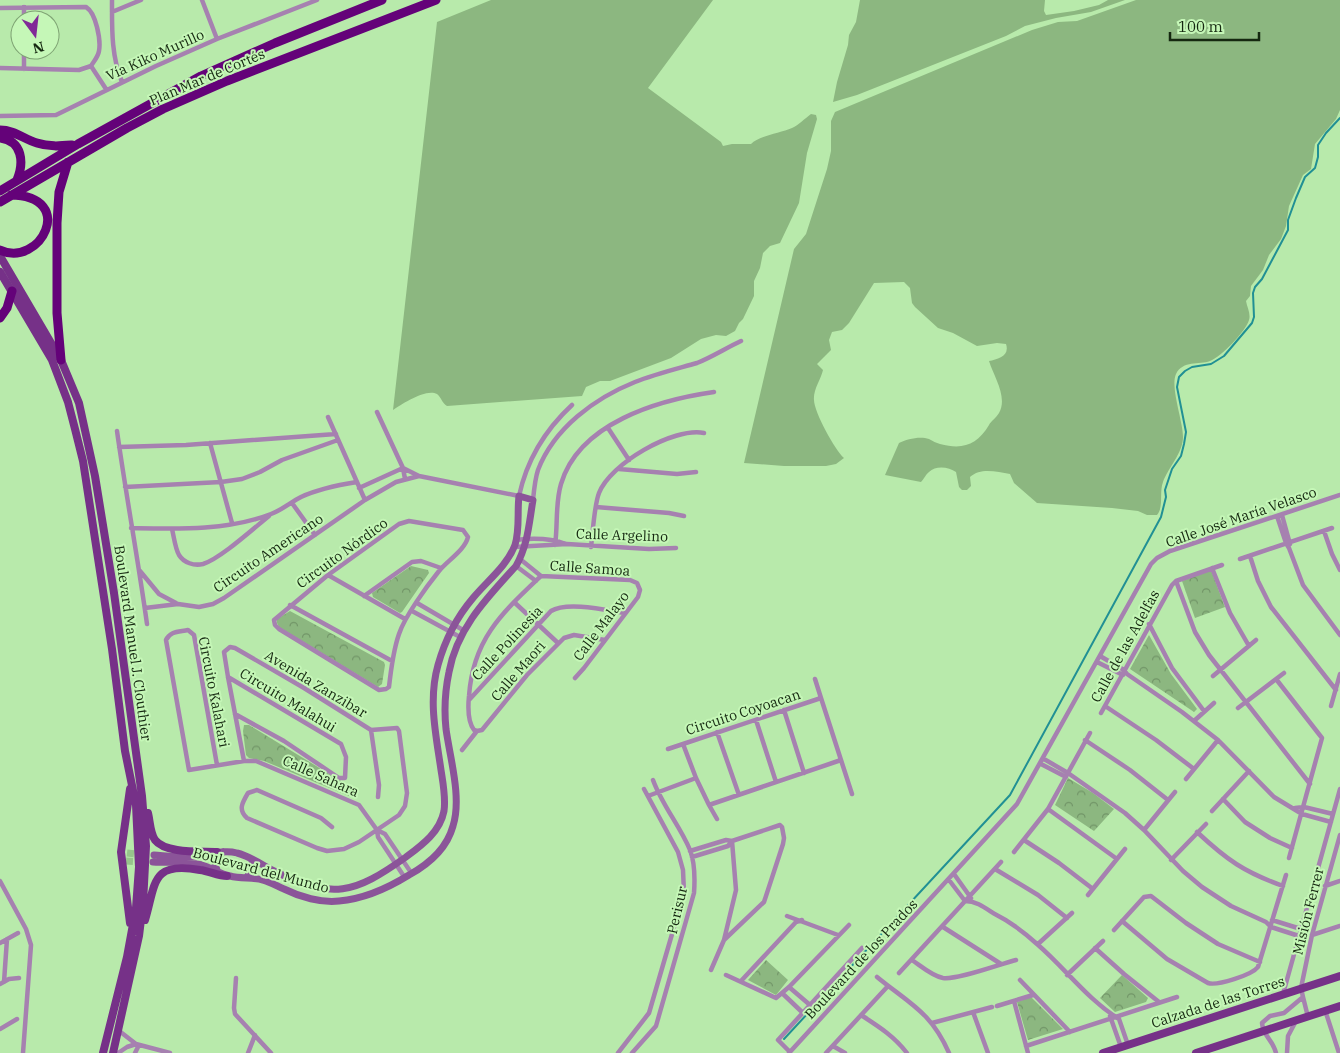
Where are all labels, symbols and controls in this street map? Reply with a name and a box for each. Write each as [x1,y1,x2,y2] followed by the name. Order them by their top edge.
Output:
[10,10,60,60] north arrow
[1170,10,1259,42] scale bar
[1178,17,1223,36] text: 100 m
[103,25,207,85] street label: Vía Kiko Murillo
[31,37,46,58] text: N
[146,44,268,109] street label: Plan Mar de Cortés
[1163,483,1319,551] street label: Calle José María Velasco
[210,509,327,596] street label: Circuito Americano
[293,514,391,592] street label: Circuito Nórdico
[576,524,668,546] street label: Calle Argelino
[110,544,156,743] street label: Boulevard Manuel J. Clouthier
[549,556,631,580] street label: Calle Samoa
[1087,586,1163,705] street label: Calle de las Adelfas
[569,588,633,664] street label: Calle Malayo
[468,601,547,684] street label: Calle Polinesia
[194,635,234,749] street label: Circuito Kalahari
[487,637,549,705] street label: Calle Maori
[262,646,371,722] street label: Avenida Zanzibar
[236,664,340,736] street label: Circuito Malahui
[683,685,803,739] street label: Circuito Coyoacan
[280,751,362,801] street label: Calle Sahara
[191,843,331,897] street label: Boulevard del Mundo
[1288,865,1328,957] street label: Misión Ferrer
[663,884,691,936] street label: Perisur
[801,895,921,1023] street label: Boulevard de los Prados
[1149,972,1287,1032] street label: Calzada de las Torres

